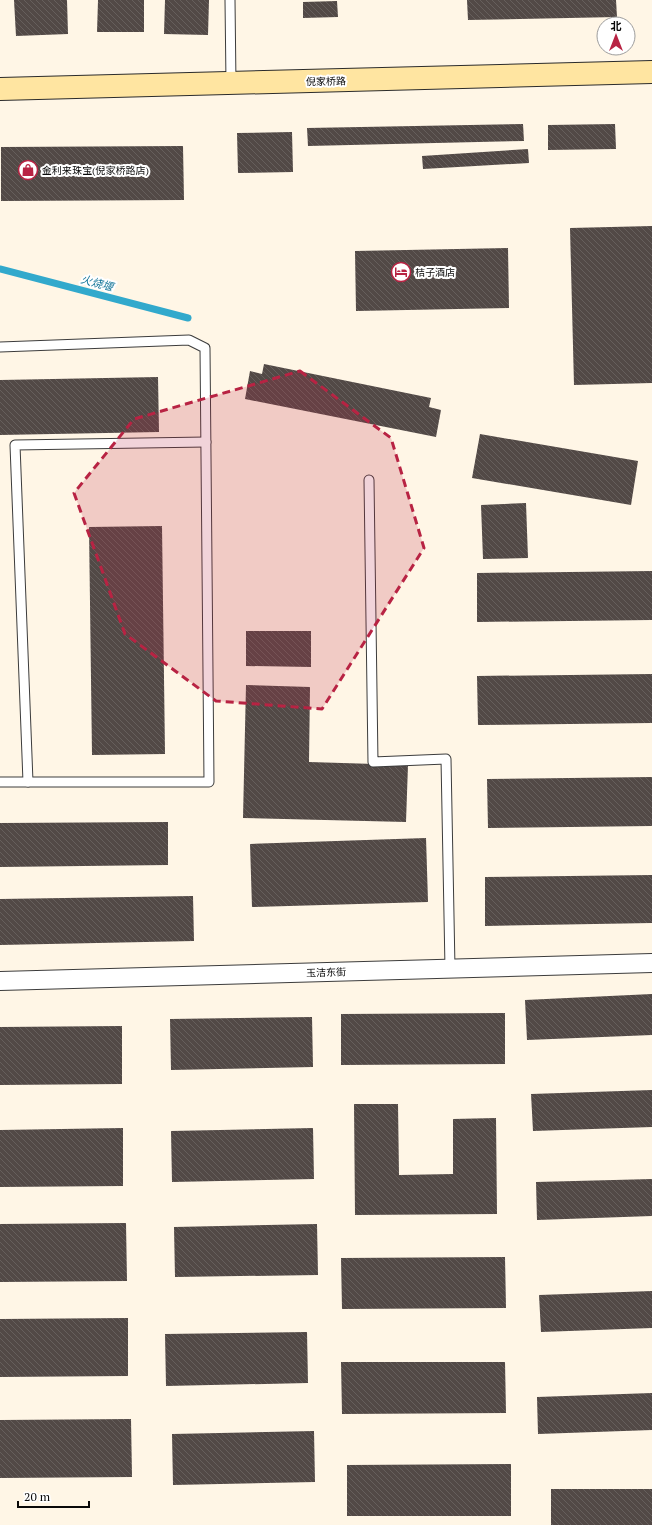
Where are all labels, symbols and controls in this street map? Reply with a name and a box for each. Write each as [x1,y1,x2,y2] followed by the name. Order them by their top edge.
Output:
[596,16,636,56] north arrow
[611,19,622,33] text: 北
[306,75,346,88] street label: 倪家桥路
[17,159,39,181] shop icon: 金利来珠宝(倪家桥路店)
[42,164,149,177] place label: 金利来珠宝(倪家桥路店)
[390,261,412,283] hotel icon: 桔子酒店
[415,266,455,279] place label: 桔子酒店
[79,272,117,295] water label: 火烧堰
[306,965,346,980] street label: 玉洁东街
[18,1483,89,1509] scale bar
[24,1489,51,1504] text: 20 m

